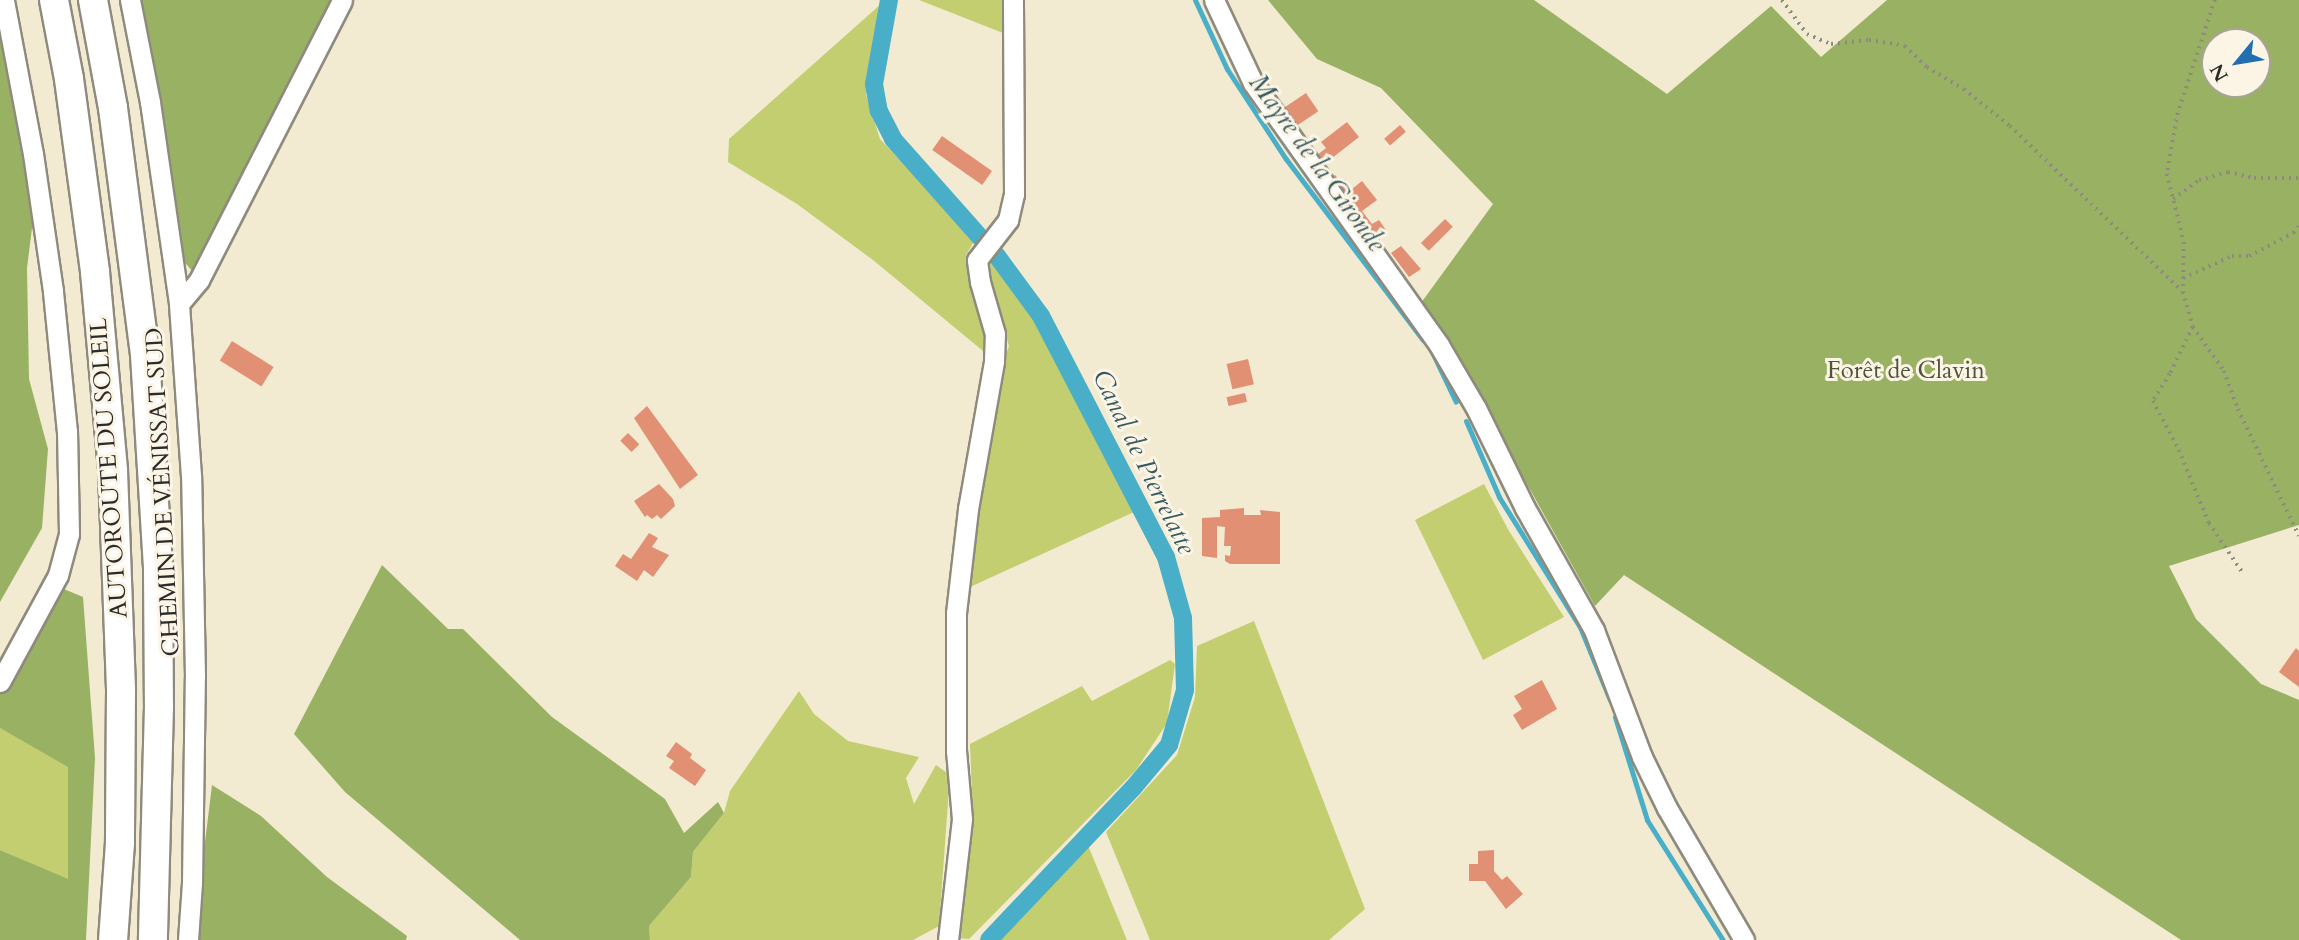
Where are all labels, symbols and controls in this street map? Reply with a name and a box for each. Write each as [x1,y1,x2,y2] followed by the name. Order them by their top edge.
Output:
[2201,28,2271,98] north arrow
[2204,59,2235,86] text: N
[1242,68,1392,258] water label: Mayre de la Gironde
[84,317,134,619] street label: AUTOROUTE DU SOLEIL
[140,327,186,657] street label: CHEMIN DE VÉNISSAT SUD
[1827,357,1985,385] park label: Forêt de Clavin
[1086,365,1202,559] water label: Canal de Pierrelatte

